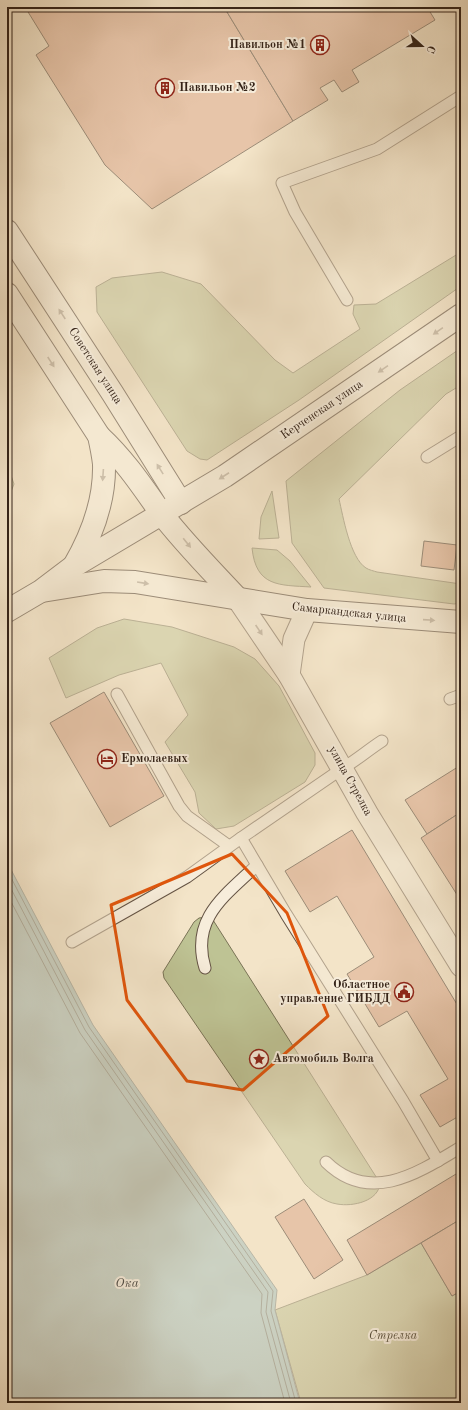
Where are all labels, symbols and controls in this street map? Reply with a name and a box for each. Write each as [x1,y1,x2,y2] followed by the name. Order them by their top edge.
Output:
[402,26,442,66] north arrow
[309,34,331,56] building icon: Павильон №1
[229,39,306,51] place label: Павильон №1
[423,44,436,54] text: С
[154,77,176,99] building icon: Павильон №2
[179,82,256,94] place label: Павильон №2
[58,309,66,319] one-way arrow
[66,326,124,406] street label: Советская улица
[433,327,443,335] one-way arrow
[47,357,55,367] one-way arrow
[378,365,388,373] one-way arrow
[279,378,365,442] street label: Керченская улица
[156,464,164,474] one-way arrow
[99,469,106,481] one-way arrow
[219,472,230,479] one-way arrow
[182,538,191,549] one-way arrow
[137,580,149,586] one-way arrow
[291,601,407,625] street label: Самаркандская улица
[423,617,435,624] one-way arrow
[255,625,263,636] one-way arrow
[326,744,374,818] street label: улица Стрелка
[96,748,118,770] hotel icon: Ермолаевых
[121,753,188,765] place label: Ермолаевых
[280,979,390,1005] place label: Областное управление ГИБДД
[393,981,415,1003] public building icon: Областное управление ГИБДД
[248,1048,270,1070] place icon: Автомобиль Волга
[273,1053,374,1065] place label: Автомобиль Волга
[115,1277,139,1290] water label: Ока
[369,1330,418,1342] park label: Стрелка

